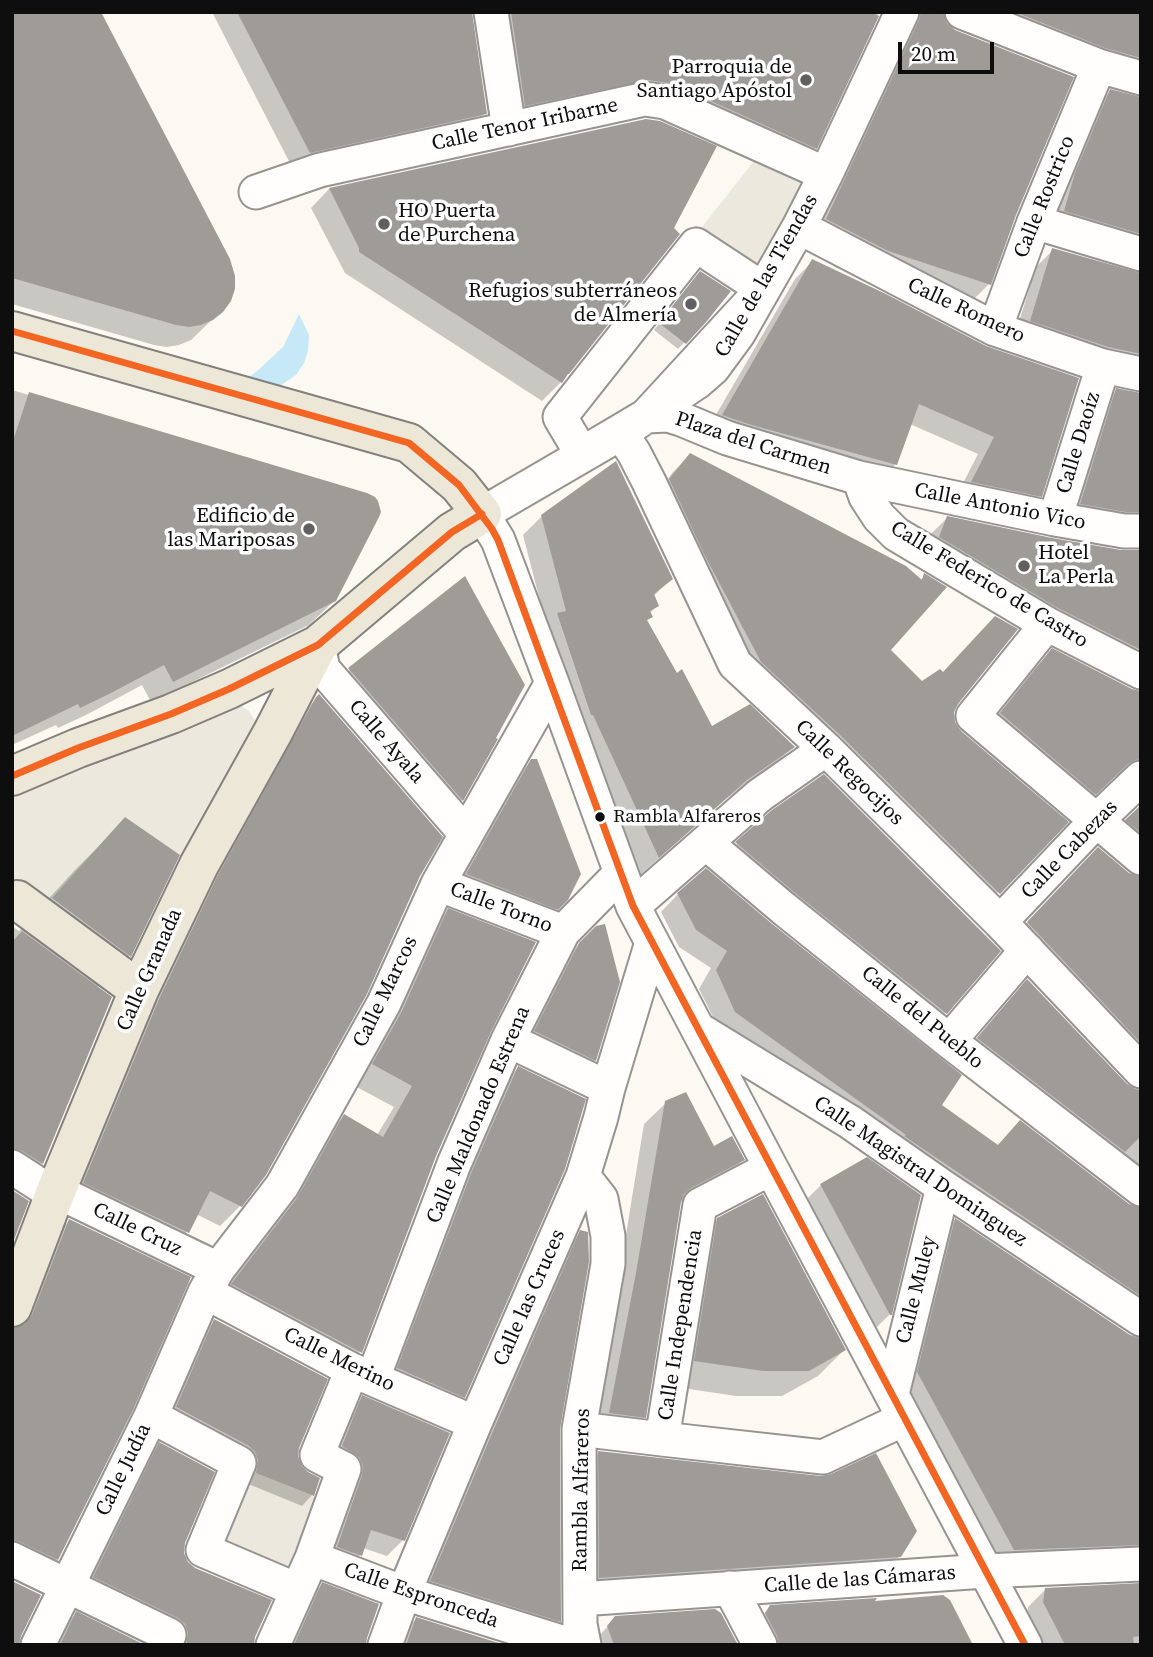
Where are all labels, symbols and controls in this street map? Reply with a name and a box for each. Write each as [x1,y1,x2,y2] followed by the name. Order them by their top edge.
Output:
[901,28,997,72] scale bar
[911,39,956,68] text: 20 m
[637,55,792,105] place label: Parroquia de Santiago Apóstol
[798,72,814,88] marker: Parroquia de Santiago Apóstol
[429,93,621,157] street label: Calle Tenor Iribarne
[1009,132,1081,262] street label: Calle Rostrico
[710,190,824,362] street label: Calle de las Tiendas
[398,199,516,249] place label: HO Puerta de Purchena
[376,216,392,232] marker: HO Puerta de Purchena
[903,273,1029,349] street label: Calle Romero
[468,279,677,329] place label: Refugios subterráneos de Almería
[683,296,699,312] marker: Refugios subterráneos de Almería
[1052,389,1106,497] street label: Calle Daoíz
[672,407,834,481] street label: Plaza del Carmen
[912,478,1088,536] street label: Calle Antonio Vico
[168,504,295,554] place label: Edificio de las Mariposas
[886,516,1092,654] street label: Calle Federico de Castro
[301,521,317,537] marker: Edificio de las Mariposas
[1038,541,1114,591] place label: Hotel La Perla
[1016,558,1032,574] marker: Hotel La Perla
[343,695,429,789] street label: Calle Ayala
[789,715,909,831] street label: Calle Regocijos
[1016,795,1124,905] street label: Calle Cabezas
[613,806,761,828] place label: Rambla Alfareros
[593,810,607,824] marker: Rambla Alfareros
[446,877,556,939] street label: Calle Torno
[112,905,188,1035] street label: Calle Granada
[348,932,424,1052] street label: Calle Marcos
[856,961,988,1075] street label: Calle del Pueblo
[422,1002,536,1228] street label: Calle Maldonado Estrena
[808,1091,1032,1253] street label: Calle Magistral Dominguez
[88,1198,186,1262] street label: Calle Cruz
[489,1226,571,1370] street label: Calle las Cruces
[653,1228,709,1422] street label: Calle Independencia
[891,1233,943,1347] street label: Calle Muley
[279,1322,399,1398] street label: Calle Merino
[568,1408,596,1572] street label: Rambla Alfareros
[91,1419,157,1521] street label: Calle Judía
[340,1558,502,1634] street label: Calle Espronceda
[763,1561,957,1599] street label: Calle de las Cámaras

